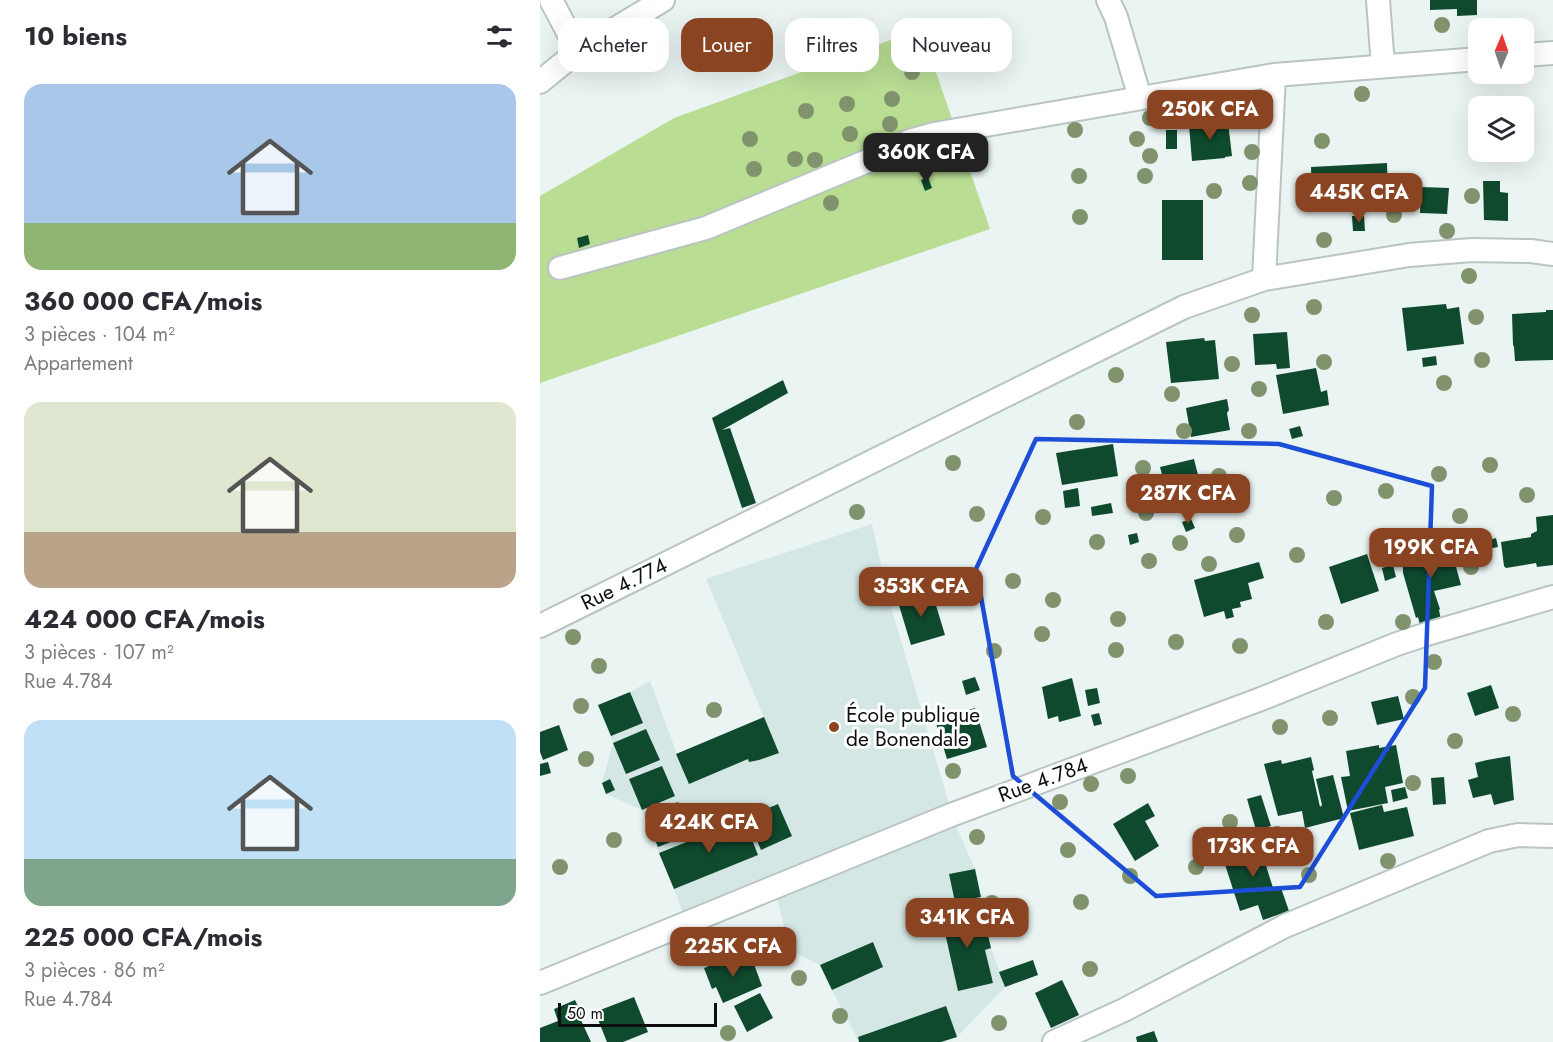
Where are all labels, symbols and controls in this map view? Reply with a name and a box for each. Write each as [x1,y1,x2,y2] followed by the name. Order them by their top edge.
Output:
[24,17,127,55] text: 10 biens
[558,18,669,72] chip: Acheter
[681,18,773,72] chip: Louer
[785,18,879,72] chip: Filtres
[891,18,1012,72] chip: Nouveau
[1468,18,1534,84] north arrow
[1468,18,1534,162] map controls
[483,20,516,53] icon: filters
[1148,90,1272,141] pin: 250K CFA
[1161,95,1259,124] text: 250K CFA
[1468,96,1534,162] button: layers
[216,123,324,231] icon: home
[864,133,988,184] pin: 360K CFA
[877,138,975,167] text: 360K CFA
[1297,173,1421,224] pin: 445K CFA
[1309,178,1409,207] text: 445K CFA
[24,282,262,320] text: 360 000 CFA/mois
[24,320,175,349] text: 3 pièces · 104 m²
[24,349,133,378] text: Appartement
[216,441,324,549] icon: home
[1126,474,1250,525] pin: 287K CFA
[1140,479,1236,508] text: 287K CFA
[1369,528,1493,579] pin: 199K CFA
[1383,533,1479,562] text: 199K CFA
[576,550,672,618] street label: Rue 4.774
[859,567,983,618] pin: 353K CFA
[873,572,969,601] text: 353K CFA
[24,600,265,638] text: 424 000 CFA/mois
[24,638,174,667] text: 3 pièces · 107 m²
[24,667,113,696] text: Rue 4.784
[846,700,980,754] place label: École publique de Bonendale
[827,720,841,734] marker: École publique de Bonendale
[994,750,1092,810] street label: Rue 4.784
[216,759,324,867] icon: home
[647,803,771,854] pin: 424K CFA
[659,808,759,837] text: 424K CFA
[1191,827,1315,878] pin: 173K CFA
[1206,832,1300,861] text: 173K CFA
[905,898,1029,949] pin: 341K CFA
[920,903,1014,932] text: 341K CFA
[24,918,262,956] text: 225 000 CFA/mois
[671,927,795,978] pin: 225K CFA
[684,932,782,961] text: 225K CFA
[24,956,165,985] text: 3 pièces · 86 m²
[24,985,113,1014] text: Rue 4.784
[558,1000,717,1028] scale bar
[567,1002,603,1025] text: 50 m

